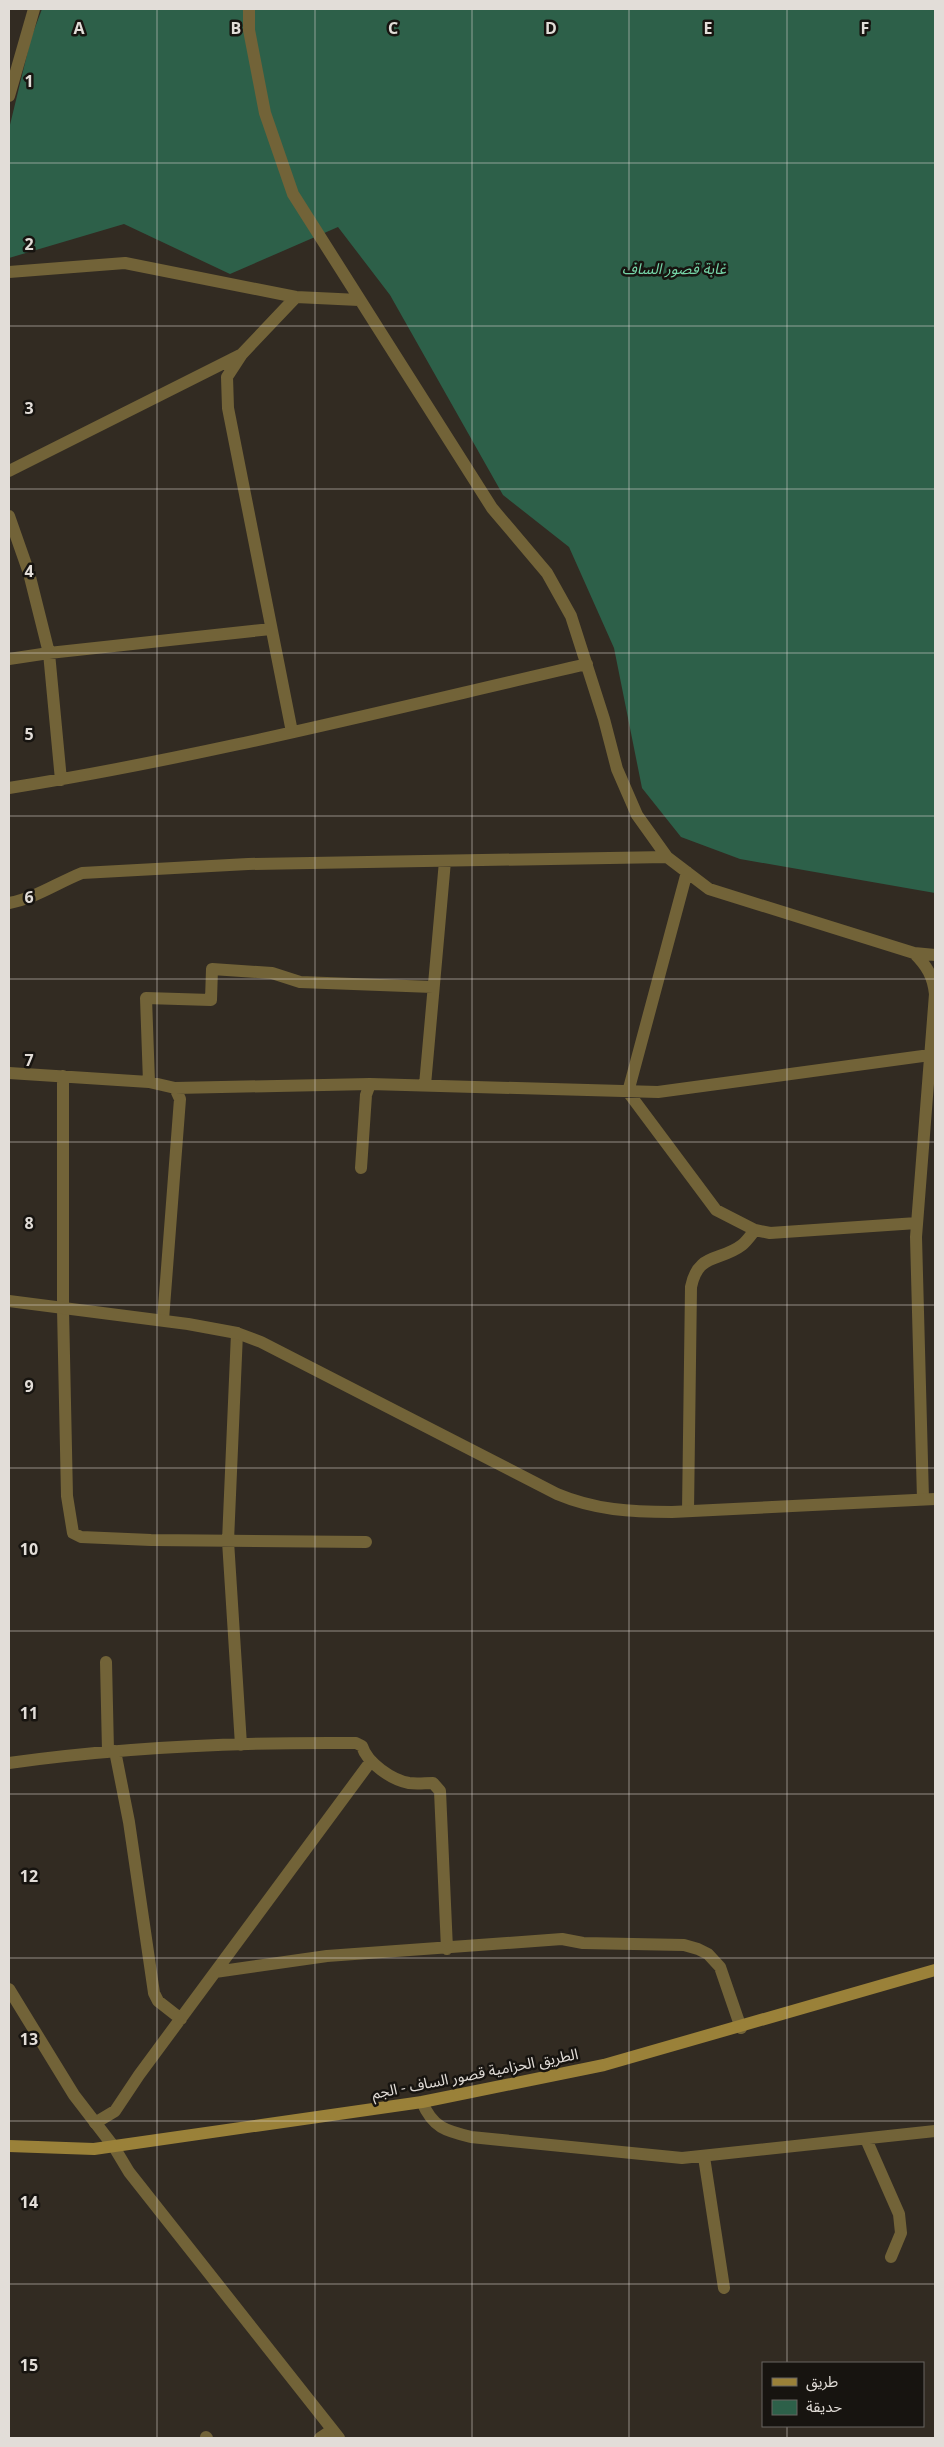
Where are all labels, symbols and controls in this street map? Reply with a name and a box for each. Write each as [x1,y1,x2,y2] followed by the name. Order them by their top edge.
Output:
[73,12,85,46] text: A
[231,12,241,46] text: B
[388,12,398,46] text: C
[545,12,557,46] text: D
[704,12,713,46] text: E
[861,12,869,46] text: F
[24,65,34,99] text: 1
[24,228,34,262] text: 2
[622,253,726,285] park label: غابة قصور الساف
[24,392,34,426] text: 3
[24,555,34,589] text: 4
[24,718,34,752] text: 5
[24,881,34,915] text: 6
[24,1044,34,1078] text: 7
[24,1207,34,1241] text: 8
[24,1370,34,1404] text: 9
[20,1533,38,1567] text: 10
[20,1697,38,1731] text: 11
[20,1860,38,1894] text: 12
[20,2023,38,2057] text: 13
[369,2038,581,2110] street label: الطريق الحزامية قصور الساف - الجم
[20,2186,38,2220] text: 14
[20,2349,38,2383] text: 15
[762,2362,924,2427] legend
[806,2366,838,2398] text: طريق
[806,2391,842,2423] text: حديقة

